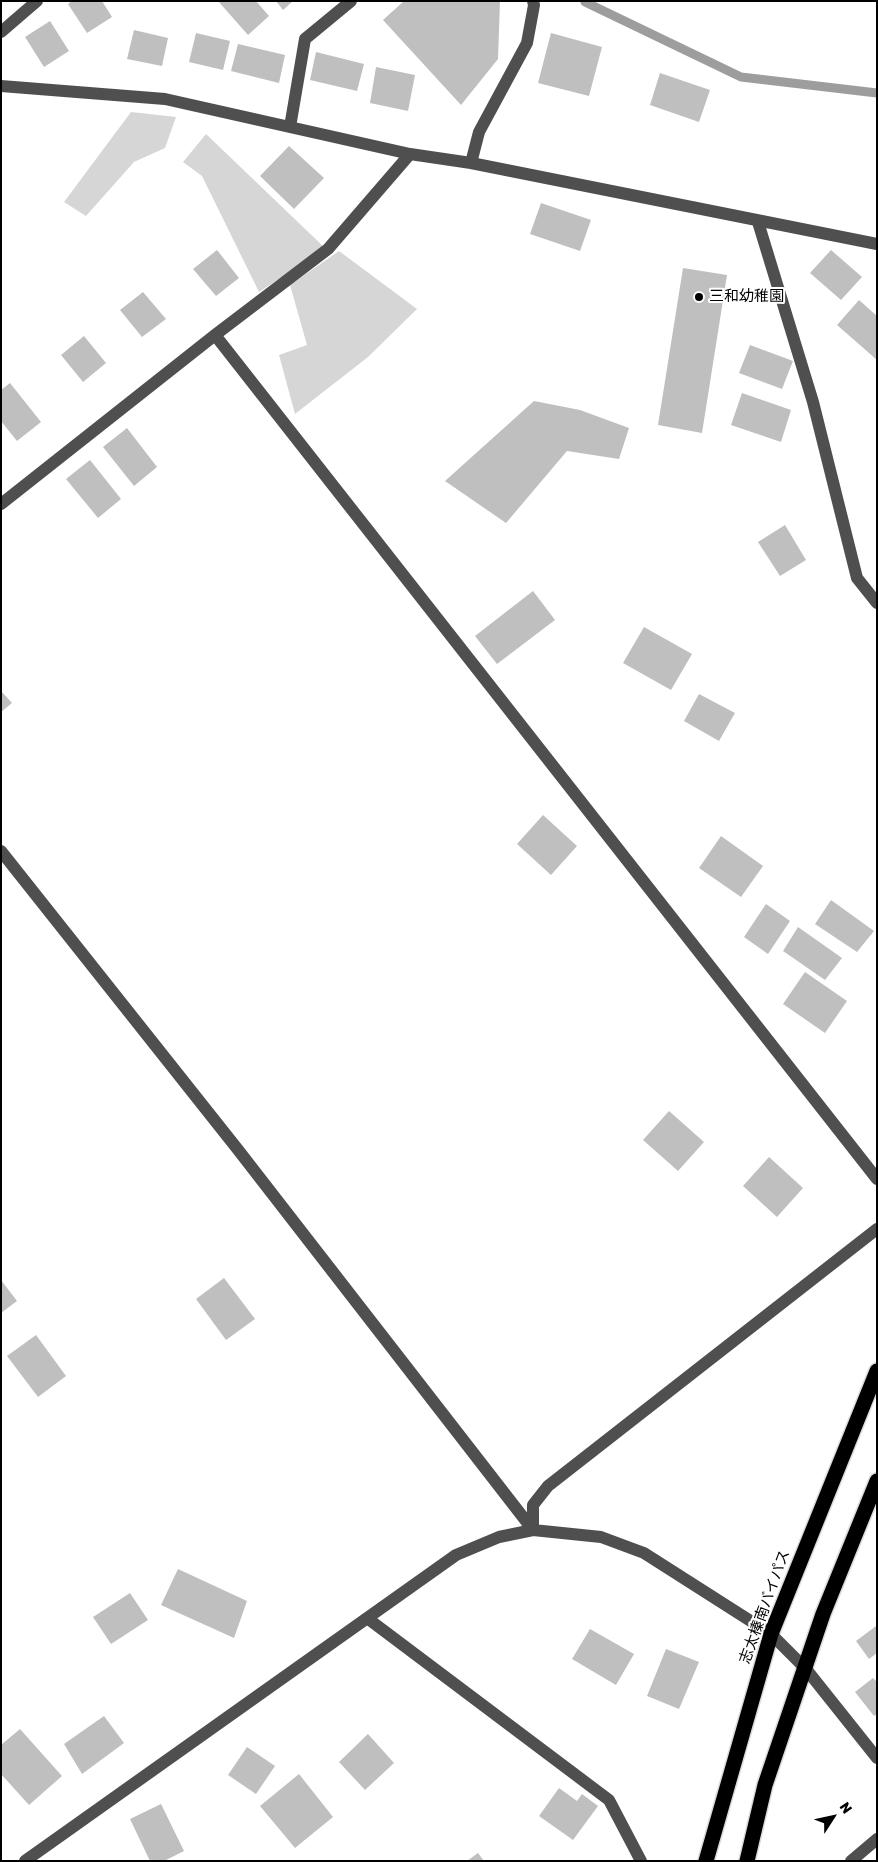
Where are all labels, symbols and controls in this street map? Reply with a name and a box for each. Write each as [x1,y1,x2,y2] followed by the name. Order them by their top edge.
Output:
[709,288,784,306] place label: 三和幼稚園
[693,291,705,303] marker: 三和幼稚園
[736,1548,794,1666] street label: 志太榛南バイパス
[808,1792,858,1842] north arrow
[836,1799,856,1817] text: N

